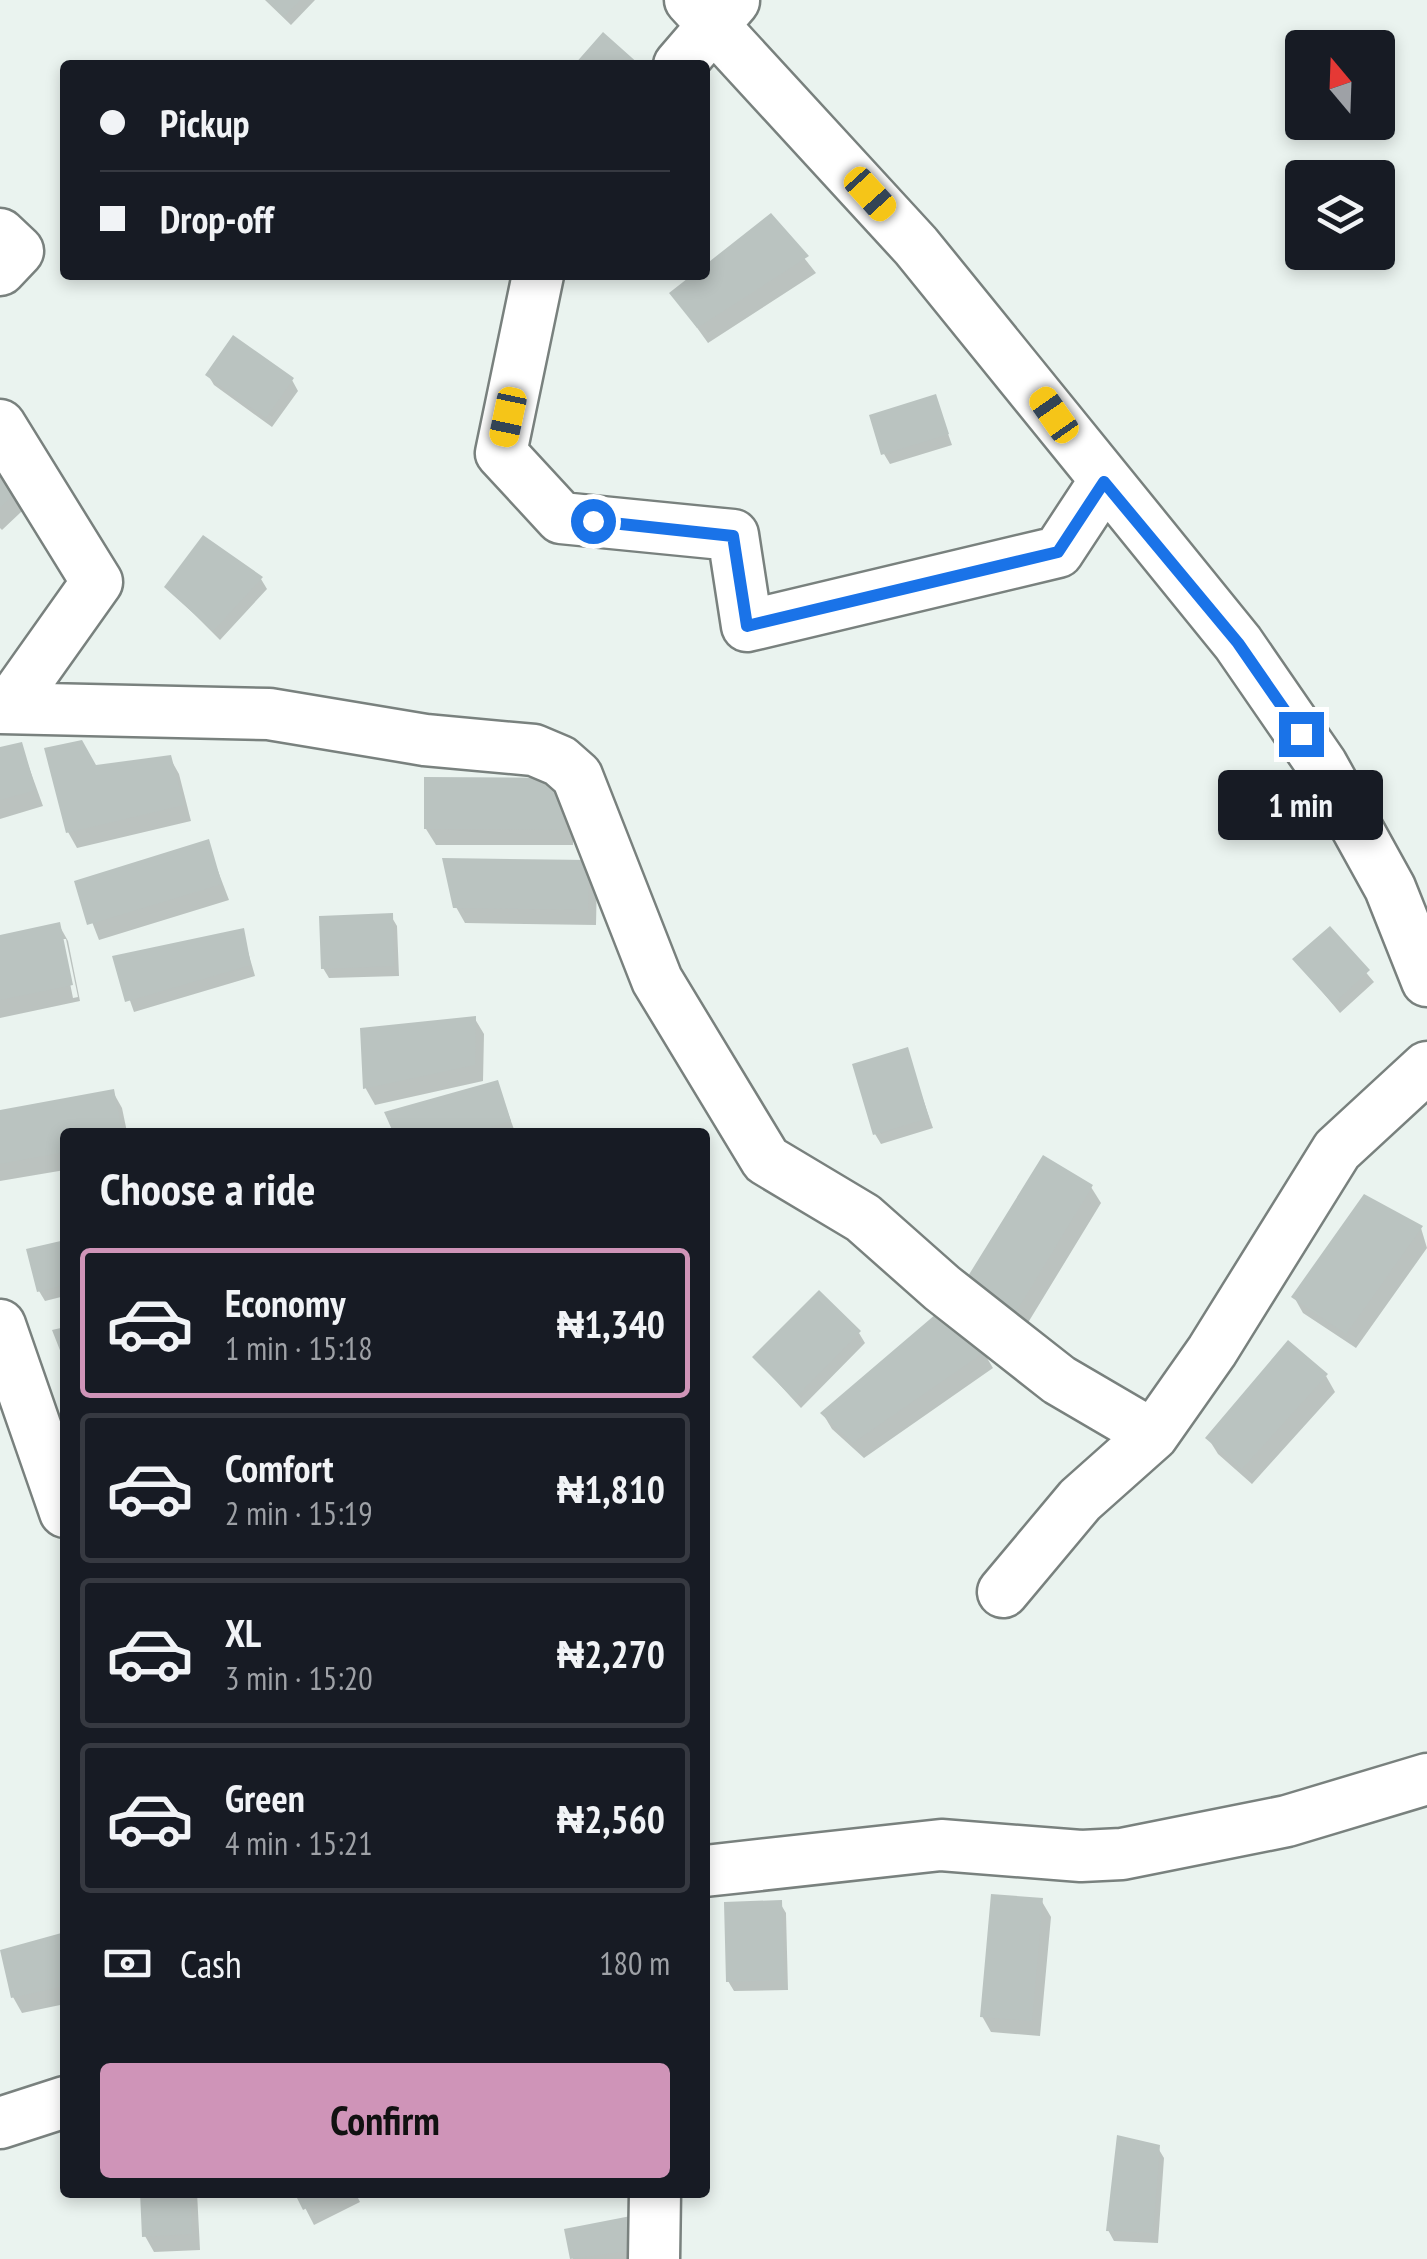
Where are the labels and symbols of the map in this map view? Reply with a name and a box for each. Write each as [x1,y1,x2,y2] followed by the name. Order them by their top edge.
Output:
[1285,30,1395,140] north arrow
[839,162,901,226] car
[1025,382,1083,448] car
[487,385,529,449] car
[571,499,616,544] route start
[1279,712,1324,757] route end
[1218,769,1384,839] callout: 1 min

